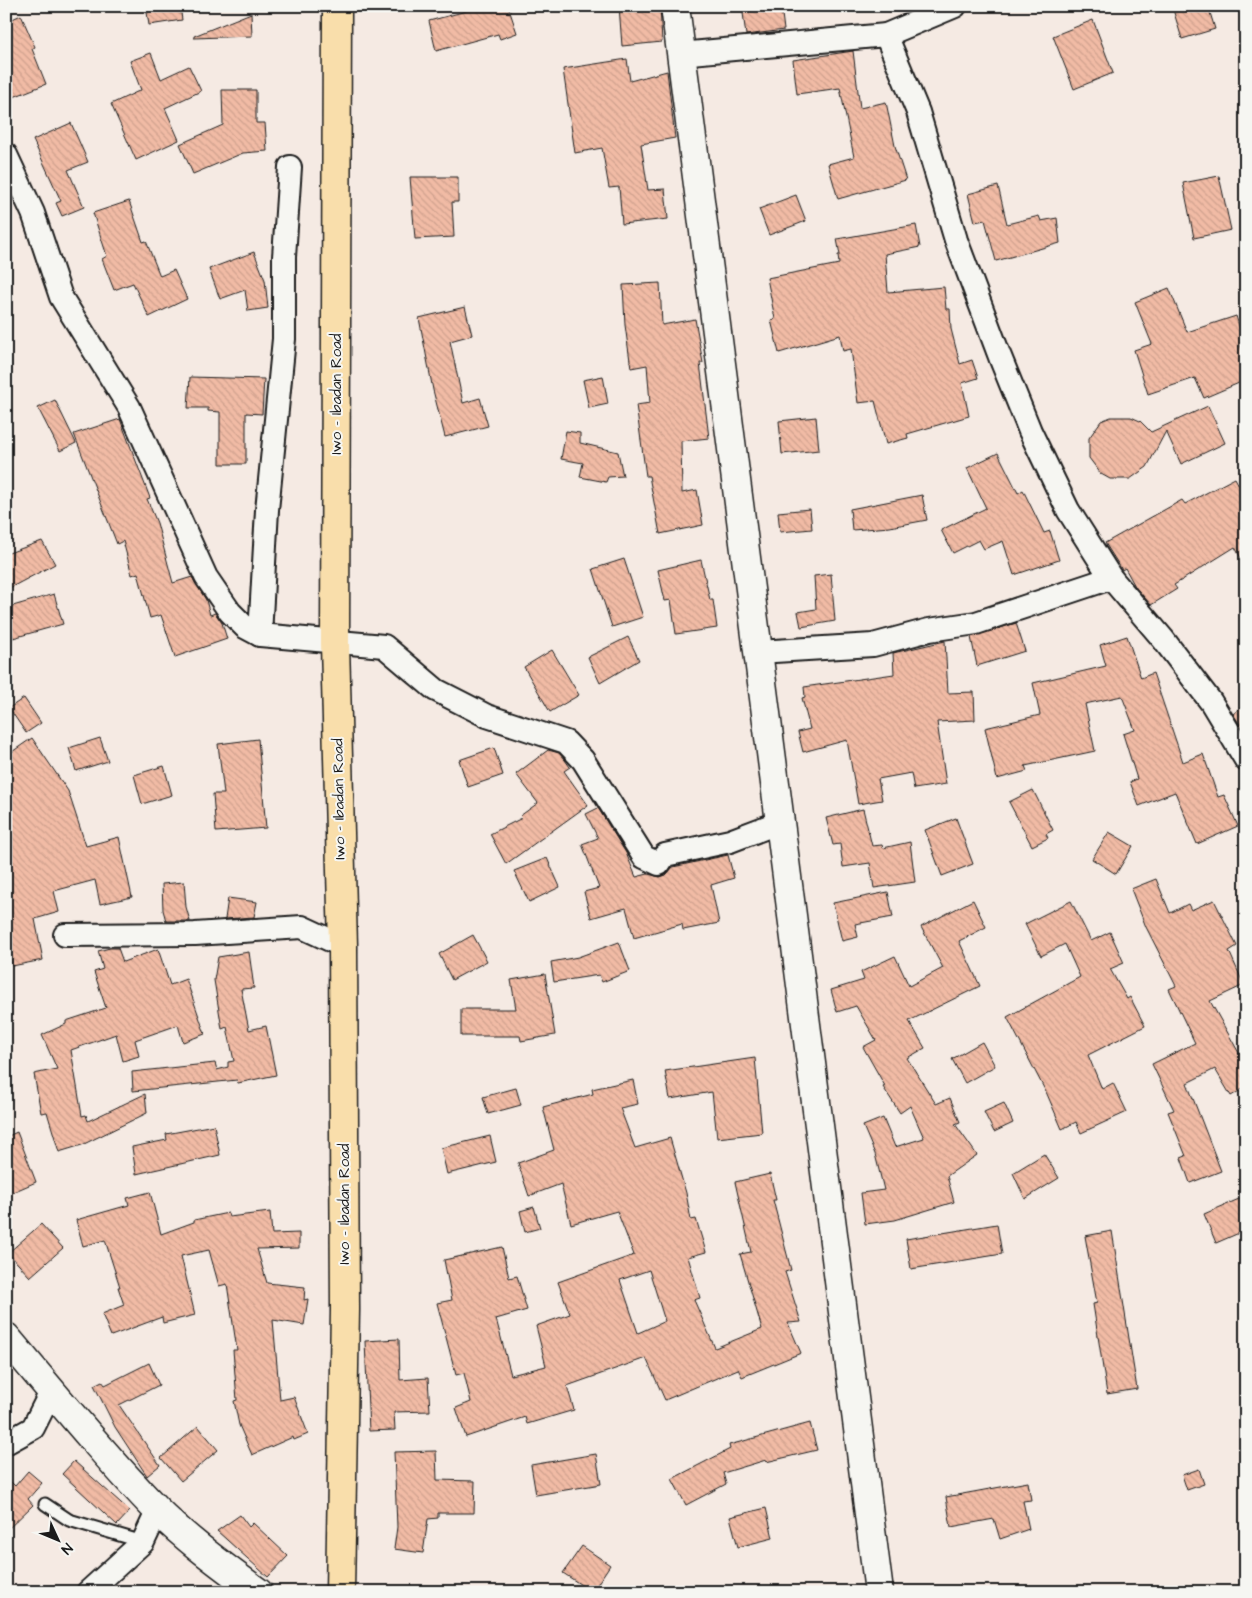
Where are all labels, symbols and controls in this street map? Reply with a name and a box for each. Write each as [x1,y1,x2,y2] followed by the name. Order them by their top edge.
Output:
[326,333,347,455] street label: Iwo - Ibadan Road
[327,738,351,860] street label: Iwo - Ibadan Road
[334,1143,355,1265] street label: Iwo - Ibadan Road
[32,1516,82,1566] north arrow
[56,1538,77,1559] text: N

